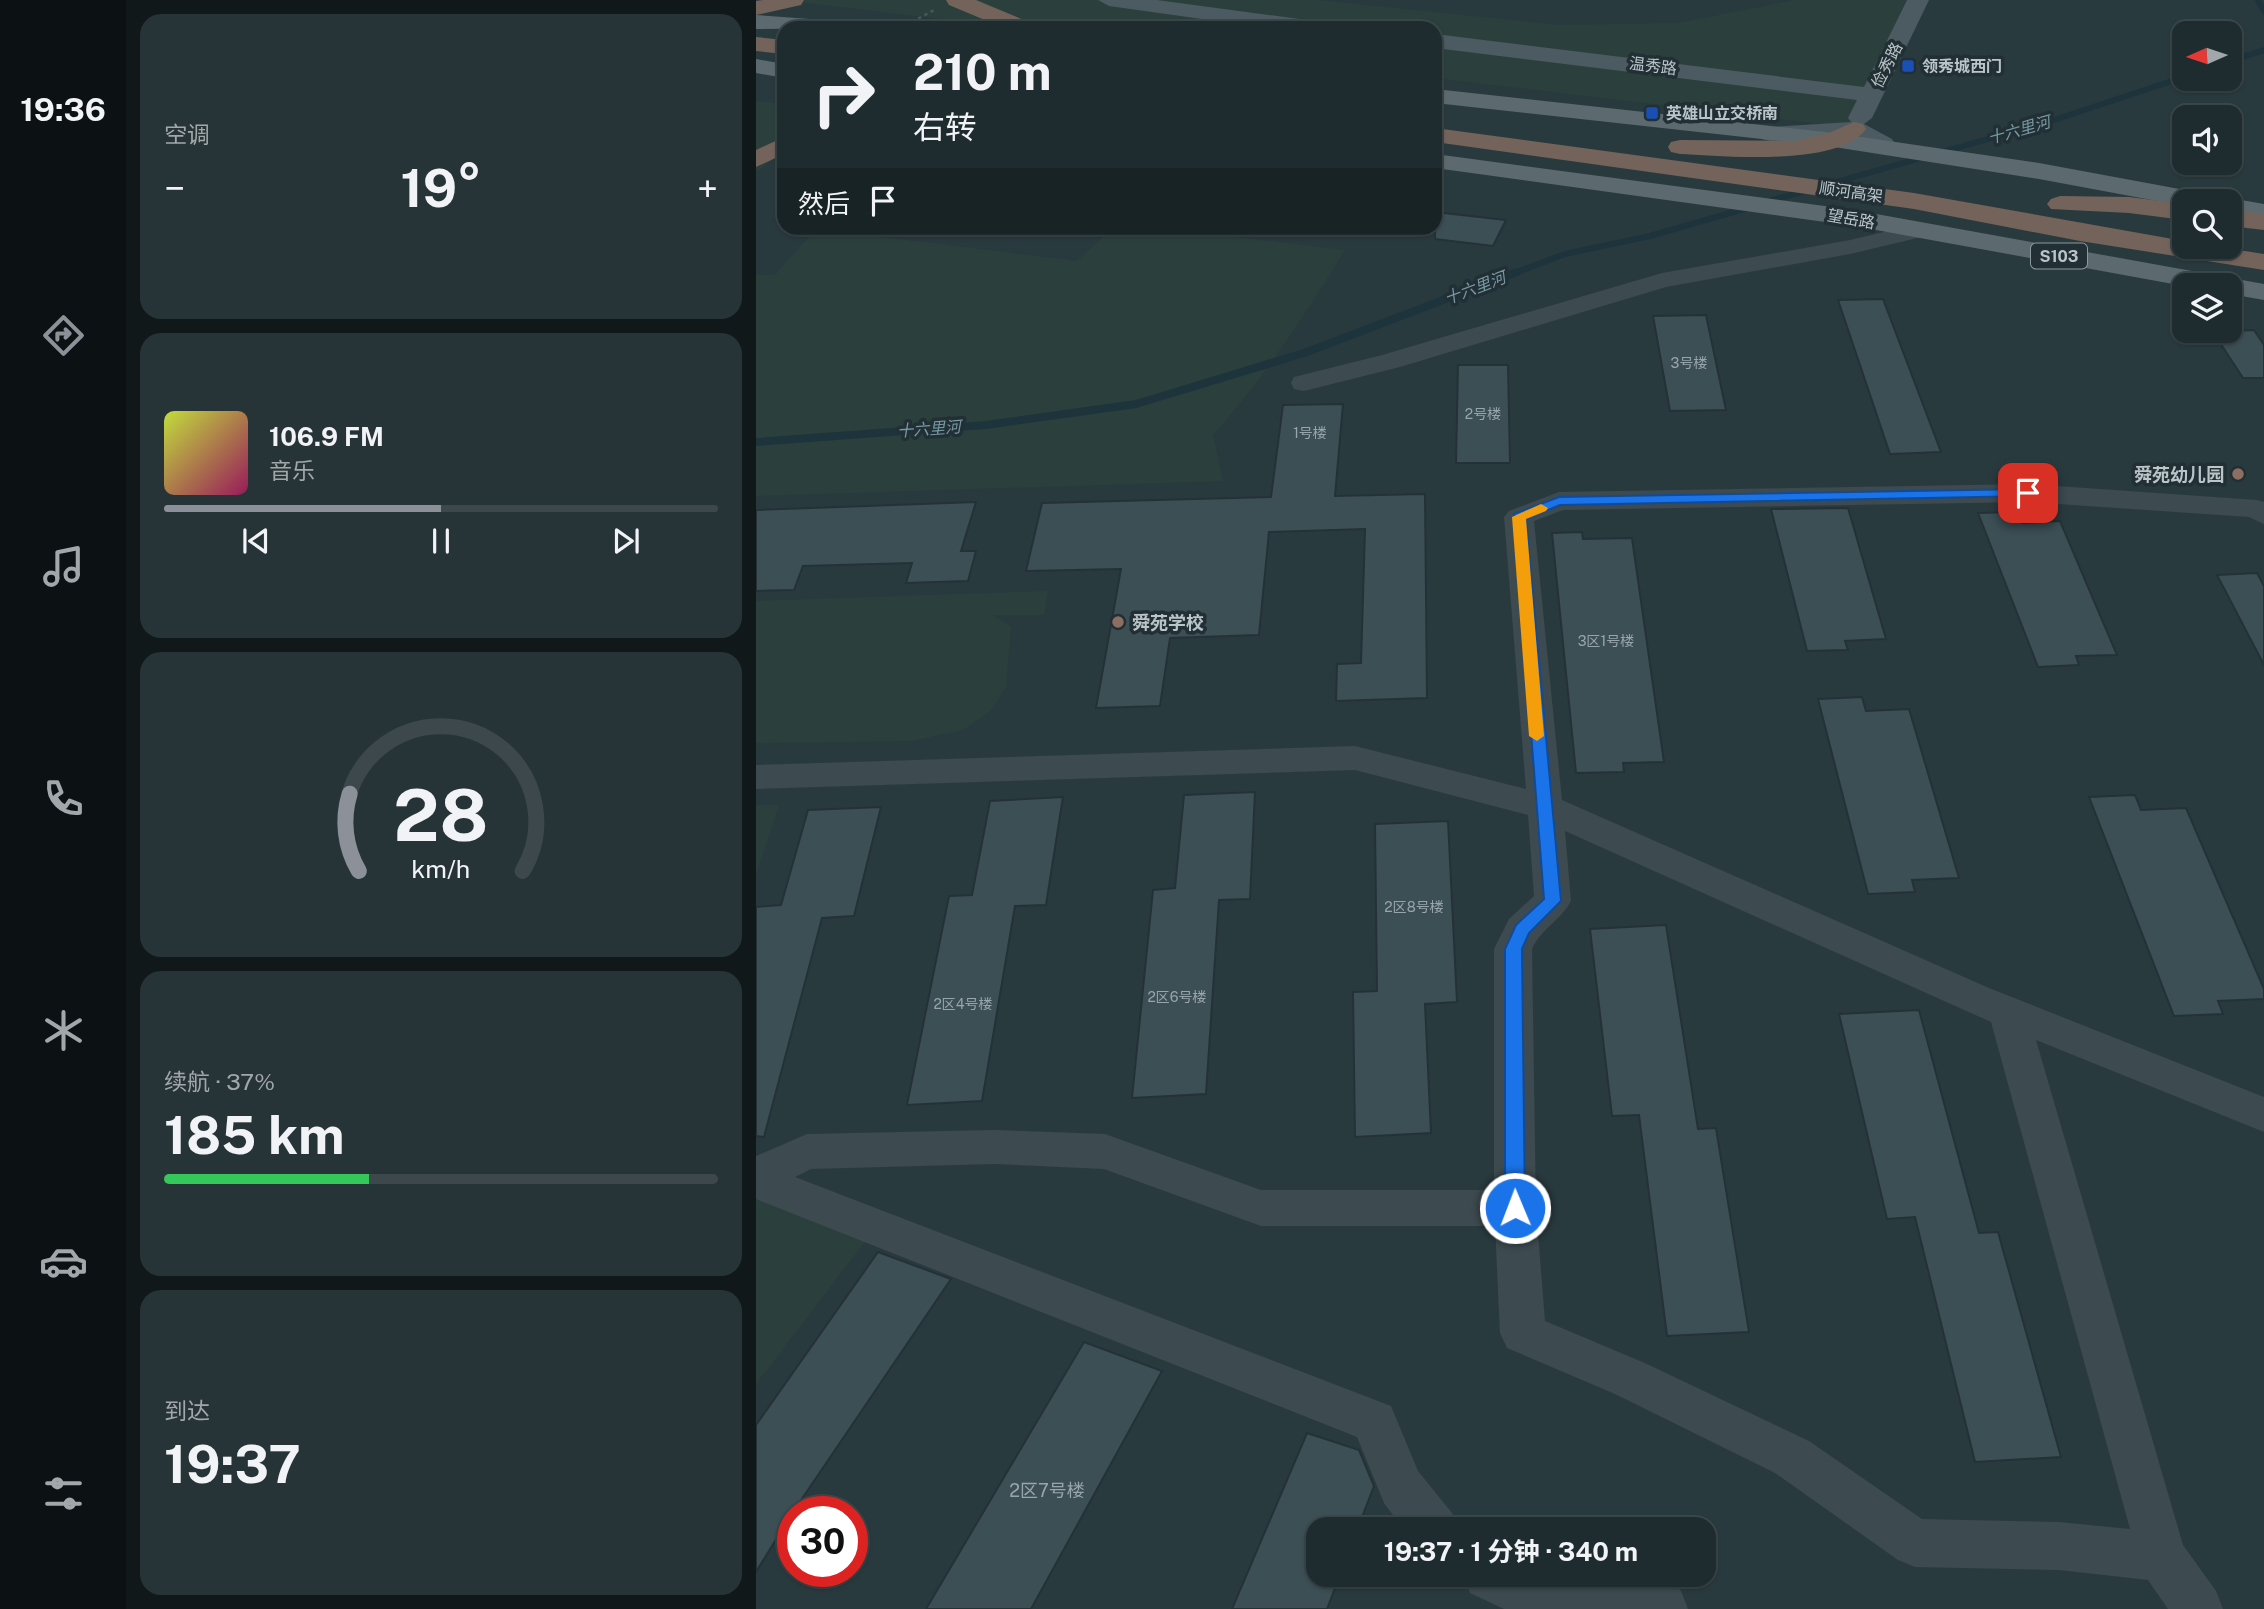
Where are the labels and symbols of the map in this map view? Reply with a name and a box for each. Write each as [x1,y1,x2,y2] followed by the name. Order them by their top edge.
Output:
[2172,21,2242,91] north arrow
[1868,39,1906,91] street label: 俭秀路
[1628,54,1678,78] street label: 温秀路
[1922,57,2002,76] place label: 领秀城西门
[1900,58,1916,74] marker: 领秀城西门
[1666,104,1778,123] place label: 英雄山立交桥南
[1644,105,1660,121] marker: 英雄山立交桥南
[1986,111,2055,148] water label: 十六里河
[1818,178,1884,206] street label: 顺河高架
[1826,205,1876,233] street label: 望岳路
[2031,244,2087,268] road number: S103
[1442,267,1511,308] water label: 十六里河
[1671,355,1707,371] house number: 3号楼
[1465,406,1501,422] house number: 2号楼
[896,417,965,441] water label: 十六里河
[1293,425,1327,441] house number: 1号楼
[1998,463,2058,523] pin
[2134,464,2224,485] place label: 舜苑幼儿园
[2230,466,2246,482] marker: 舜苑幼儿园
[1132,612,1204,633] place label: 舜苑学校
[1110,614,1126,630] marker: 舜苑学校
[1578,633,1634,649] house number: 3区1号楼
[1384,899,1444,915] house number: 2区8号楼
[1147,989,1207,1005] house number: 2区6号楼
[933,996,993,1012] house number: 2区4号楼
[1478,1171,1552,1245] position arrow
[1009,1480,1085,1501] house number: 2区7号楼
[777,1496,868,1587] speed limit sign: 30

